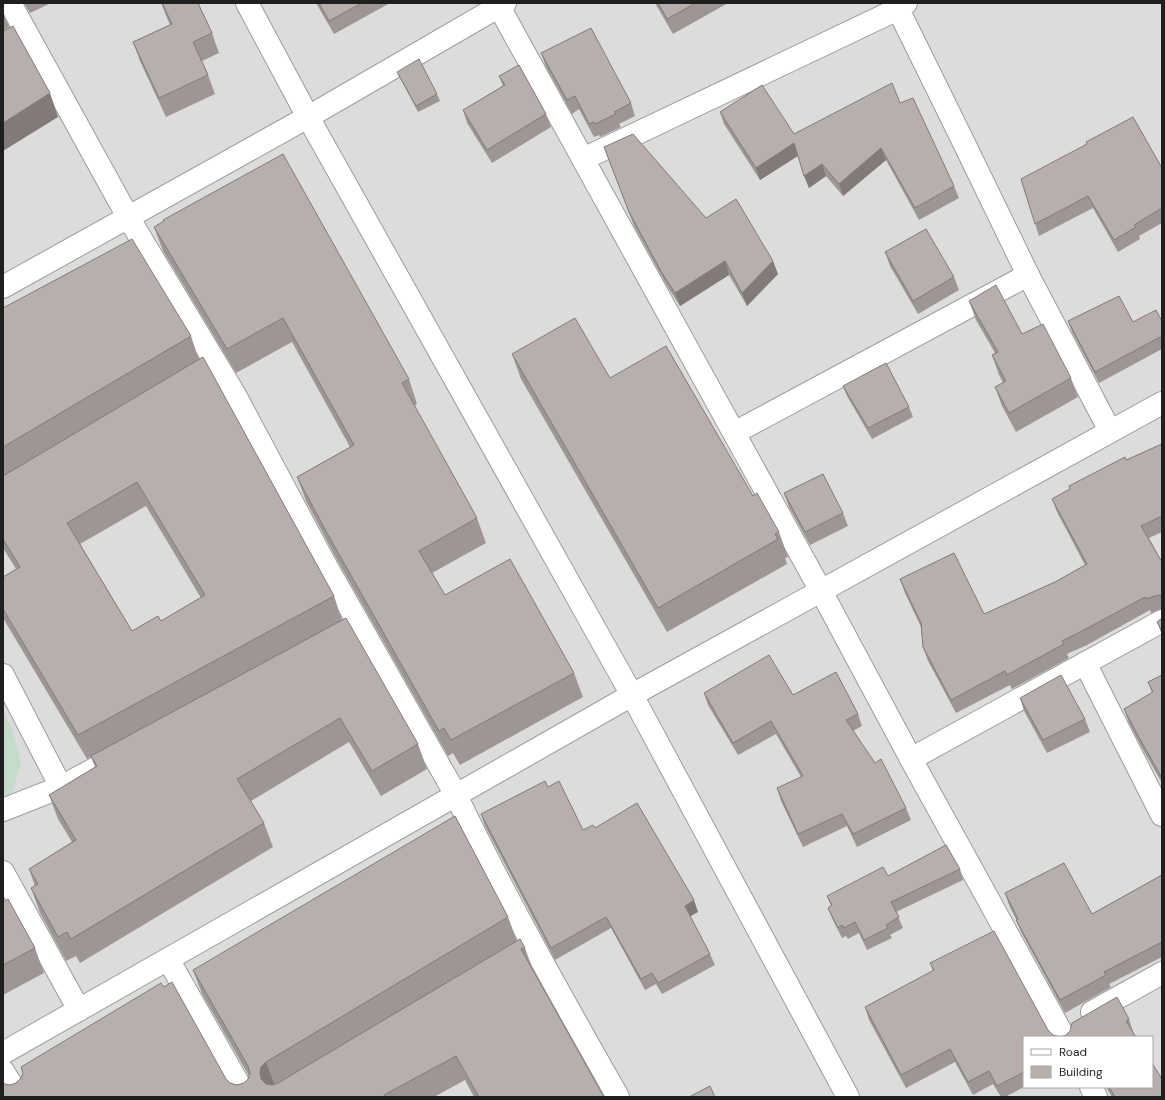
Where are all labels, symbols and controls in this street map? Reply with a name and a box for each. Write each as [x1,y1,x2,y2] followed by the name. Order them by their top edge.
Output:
[1023,1036,1153,1088] legend
[1059,1044,1087,1060] text: Road
[1059,1064,1103,1080] text: Building

